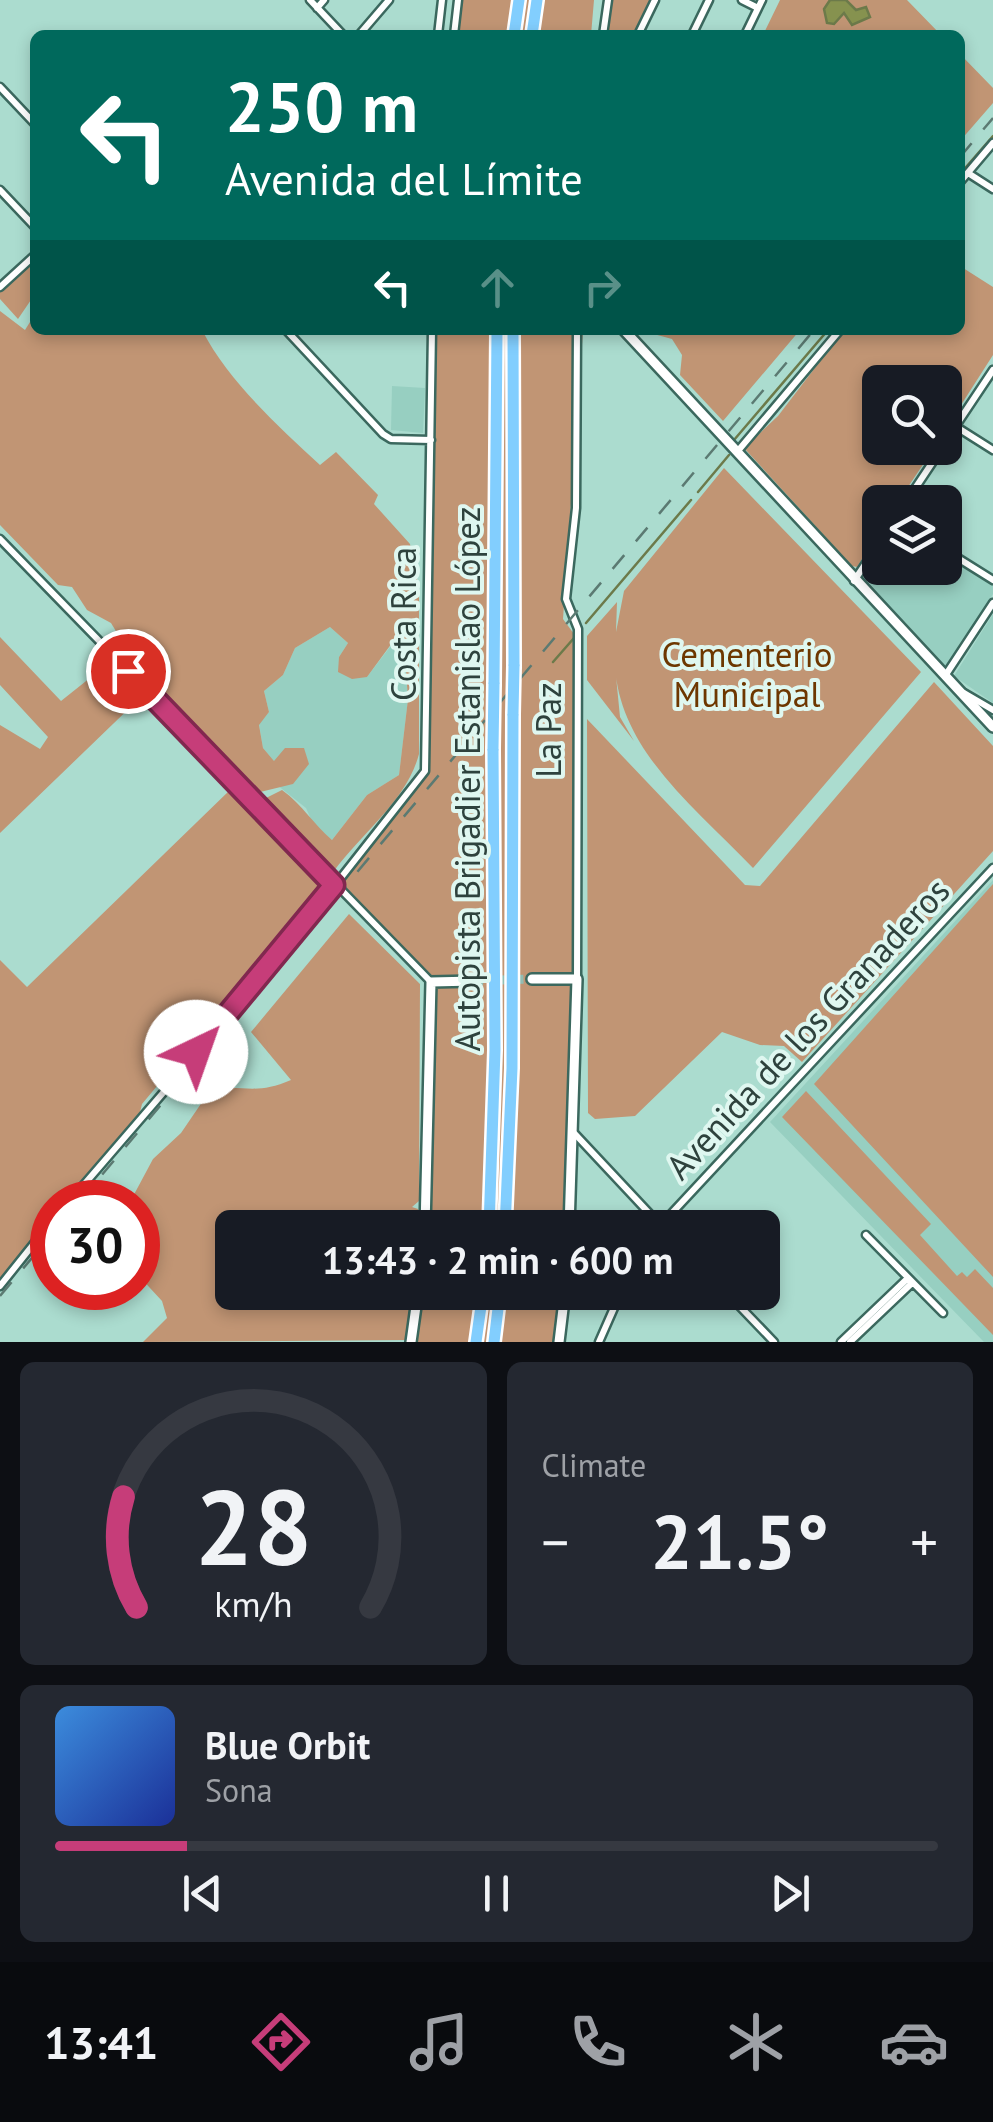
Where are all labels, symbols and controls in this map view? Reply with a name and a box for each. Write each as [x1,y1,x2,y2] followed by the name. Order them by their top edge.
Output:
[225,61,418,151] text: 250 m
[60,70,190,200] icon: left
[225,149,583,207] text: Avenida del Límite
[365,260,420,315] icon: left
[470,260,525,315] icon: ahead
[575,260,630,315] icon: right
[862,365,962,585] map controls
[862,365,962,465] button: search
[862,485,962,585] button: layers
[444,507,490,1051] street label: Autopista Brigadier Estanislao López
[380,547,426,701] street label: Costa Rica
[86,629,171,714] pin
[661,631,833,717] park label: Cementerio Municipal
[101,644,156,699] icon: arrive
[525,682,571,778] street label: La Paz
[655,868,959,1189] street label: Avenida de los Granaderos
[144,1000,248,1104] position arrow
[30,1180,160,1310] speed limit sign: 30
[322,1235,673,1284] text: 13:43 · 2 min · 600 m
[542,1444,646,1486] text: Climate
[194,1459,312,1594] text: 28
[650,1493,829,1590] text: 21.5°
[542,1506,569,1577] text: −
[910,1506,938,1577] text: +
[214,1581,292,1627] text: km/h
[205,1720,370,1769] text: Blue Orbit
[205,1769,273,1811] text: Sona
[175,1866,230,1921] icon: previous
[469,1866,524,1921] icon: pause
[763,1866,818,1921] icon: next
[246,2007,316,2077] icon: directions
[404,2007,474,2077] icon: music
[563,2007,633,2077] icon: phone
[721,2007,791,2077] icon: climate
[879,2007,949,2077] icon: car
[44,2013,158,2071] text: 13:41

